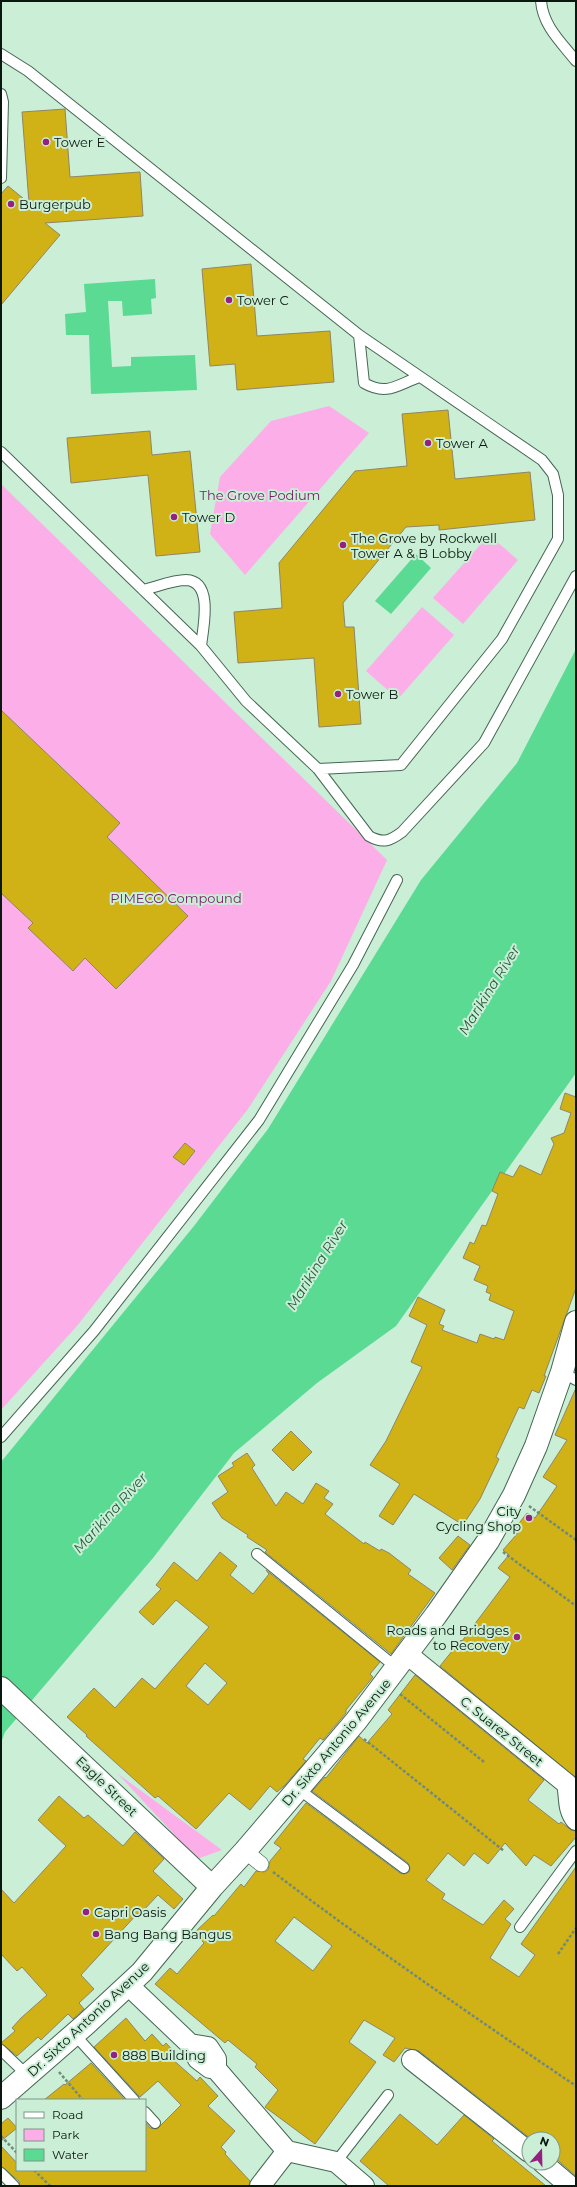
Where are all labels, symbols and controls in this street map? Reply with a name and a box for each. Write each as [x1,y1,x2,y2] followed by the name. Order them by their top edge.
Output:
[54,134,105,150] place label: Tower E
[41,137,51,147] marker: Tower E
[19,196,91,212] place label: Burgerpub
[6,199,16,209] marker: Burgerpub
[237,292,289,308] place label: Tower C
[224,295,234,305] marker: Tower C
[436,435,488,451] place label: Tower A
[423,438,433,448] marker: Tower A
[200,487,320,503] park label: The Grove Podium
[182,509,235,525] place label: Tower D
[169,512,179,522] marker: Tower D
[351,530,497,561] place label: The Grove by Rockwell Tower A & B Lobby
[338,540,348,550] marker: The Grove by Rockwell Tower A & B Lobby
[346,686,398,702] place label: Tower B
[333,689,343,699] marker: Tower B
[110,890,242,906] park label: PIMECO Compound
[454,942,524,1038] water label: Marikina River
[282,1217,352,1313] water label: Marikina River
[69,1469,151,1557] water label: Marikina River
[436,1503,522,1534] place label: City Cycling Shop
[524,1513,534,1523] marker: City Cycling Shop
[386,1622,510,1653] place label: Roads and Bridges to Recovery
[512,1632,522,1642] marker: Roads and Bridges to Recovery
[278,1675,394,1809] street label: Dr. Sixto Antonio Avenue
[457,1693,547,1769] street label: C. Suarez Street
[73,1753,141,1819] street label: Eagle Street
[94,1904,166,1920] place label: Capri Oasis
[81,1907,91,1917] marker: Capri Oasis
[104,1926,231,1942] place label: Bang Bang Bangus
[91,1929,101,1939] marker: Bang Bang Bangus
[24,1958,153,2080] street label: Dr. Sixto Antonio Avenue
[122,2047,206,2063] place label: 888 Building
[109,2050,119,2060] marker: 888 Building
[16,2099,146,2171] legend
[52,2107,83,2122] text: Road
[52,2127,80,2142] text: Park
[521,2131,561,2171] north arrow
[538,2134,551,2150] text: N
[52,2147,89,2162] text: Water

